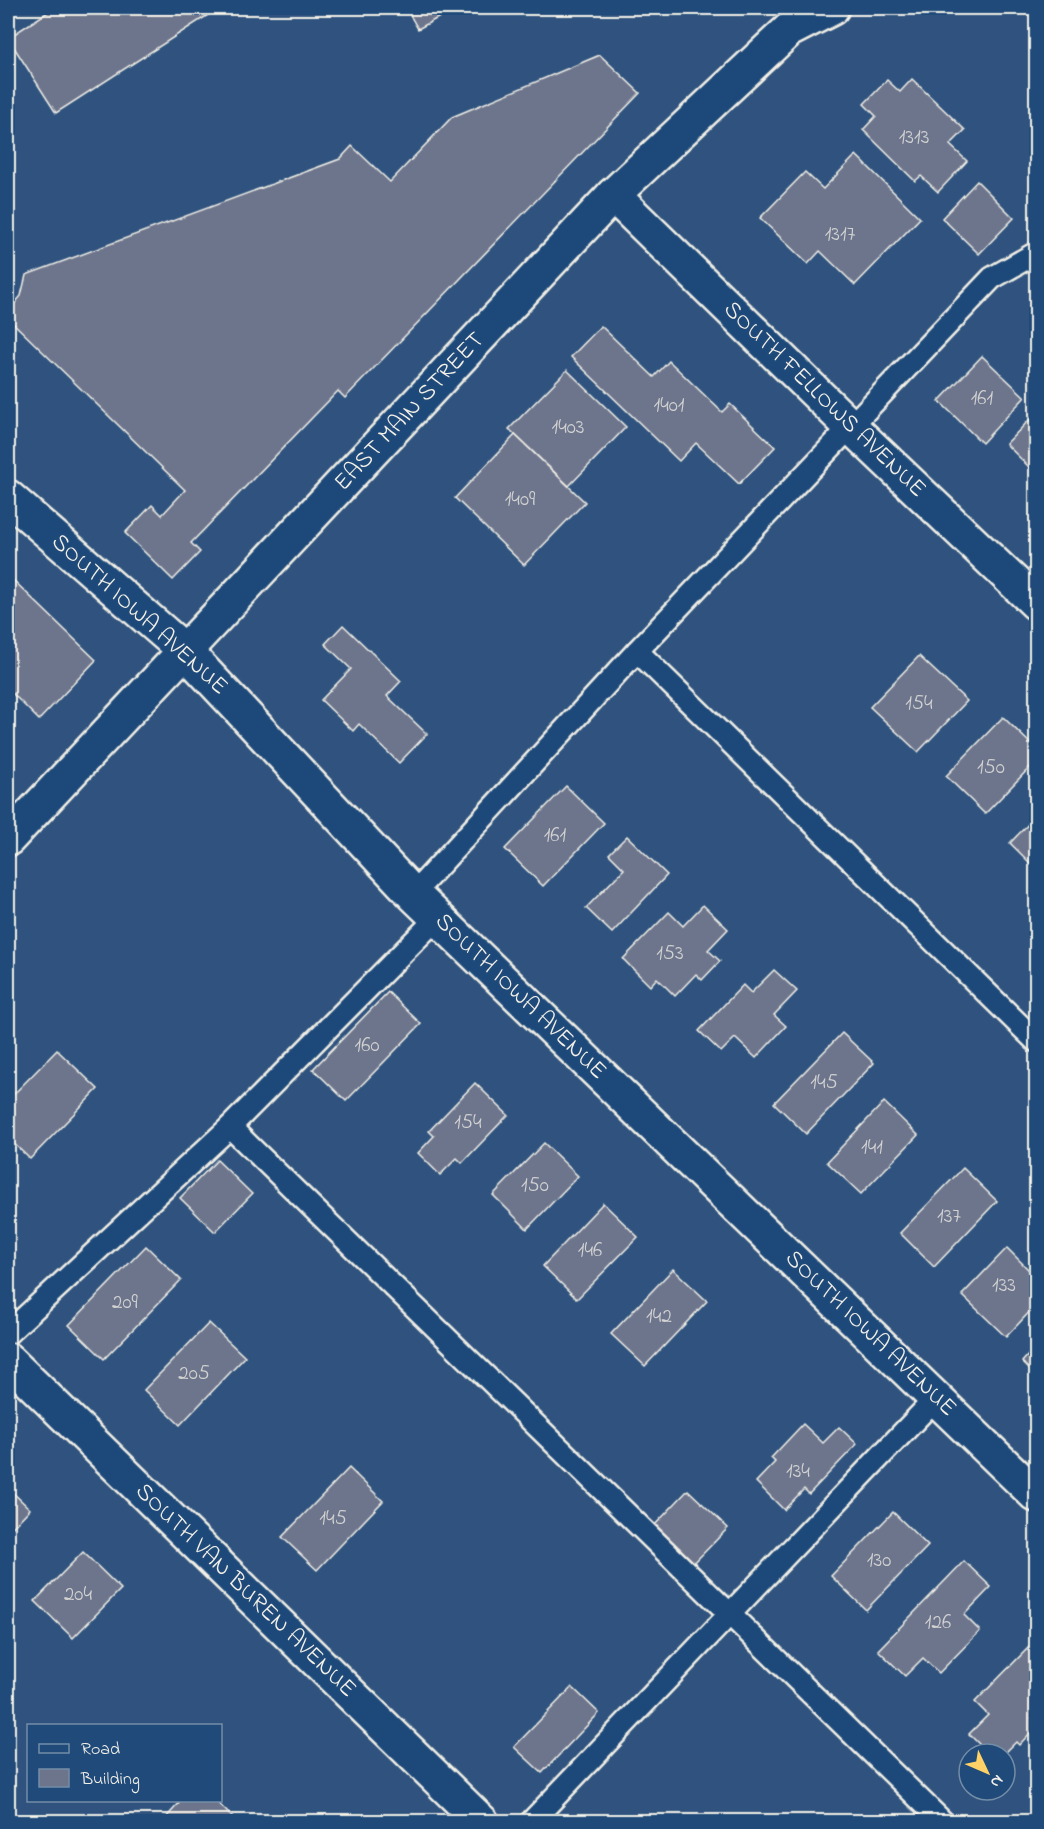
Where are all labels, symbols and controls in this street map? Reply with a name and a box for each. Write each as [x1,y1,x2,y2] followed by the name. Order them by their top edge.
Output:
[899,123,929,153] house number: 1313
[825,220,856,250] house number: 1317
[715,294,933,506] street label: SOUTH FELLOWS AVENUE
[327,324,494,500] street label: EAST MAIN STREET
[971,384,994,414] house number: 161
[653,391,685,421] house number: 1401
[551,413,585,443] house number: 1403
[505,485,536,515] house number: 1409
[43,526,235,704] street label: SOUTH IOWA AVENUE
[905,689,933,719] house number: 154
[977,753,1005,783] house number: 150
[544,821,567,851] house number: 161
[426,905,614,1089] street label: SOUTH IOWA AVENUE
[656,939,684,969] house number: 153
[355,1031,380,1061] house number: 160
[810,1068,838,1098] house number: 145
[454,1108,482,1138] house number: 154
[861,1133,883,1163] house number: 141
[521,1171,549,1201] house number: 150
[937,1202,961,1232] house number: 137
[578,1236,602,1266] house number: 146
[776,1242,964,1426] street label: SOUTH IOWA AVENUE
[992,1271,1016,1301] house number: 133
[112,1288,139,1318] house number: 209
[646,1302,672,1332] house number: 142
[178,1359,210,1389] house number: 205
[786,1457,810,1487] house number: 134
[126,1476,364,1706] street label: SOUTH VAN BUREN AVENUE
[319,1504,347,1534] house number: 145
[867,1546,891,1576] house number: 130
[64,1580,92,1610] house number: 204
[925,1608,951,1638] house number: 126
[27,1724,222,1802] legend
[81,1737,120,1763] text: Road
[957,1742,1017,1802] north arrow
[80,1767,140,1794] text: Building
[984,1769,1009,1793] text: N

